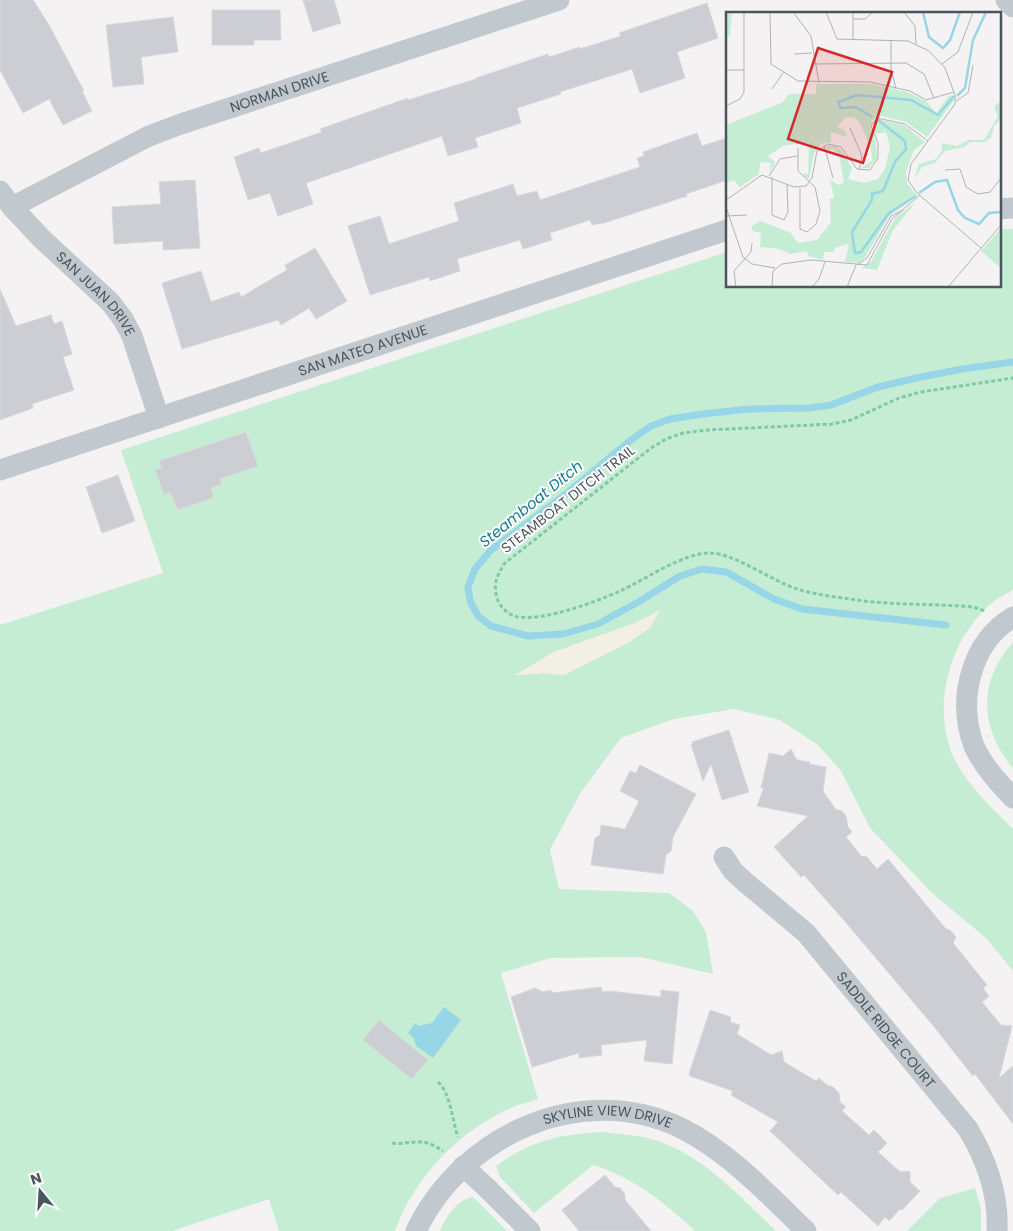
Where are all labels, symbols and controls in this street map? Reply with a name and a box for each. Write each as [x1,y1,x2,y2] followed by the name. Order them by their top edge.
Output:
[726,12,1000,288] inset map
[227,66,331,117] street label: NORMAN DRIVE
[52,247,140,339] street label: SAN JUAN DRIVE
[296,320,430,381] street label: SAN MATEO AVENUE
[497,440,639,558] street label: STEAMBOAT DITCH TRAIL
[475,455,587,552] water label: Steamboat Ditch
[832,967,940,1093] street label: SADDLE RIDGE COURT
[540,1100,675,1133] street label: SKYLINE VIEW DRIVE
[15,1166,65,1216] north arrow
[28,1167,44,1190] text: N

